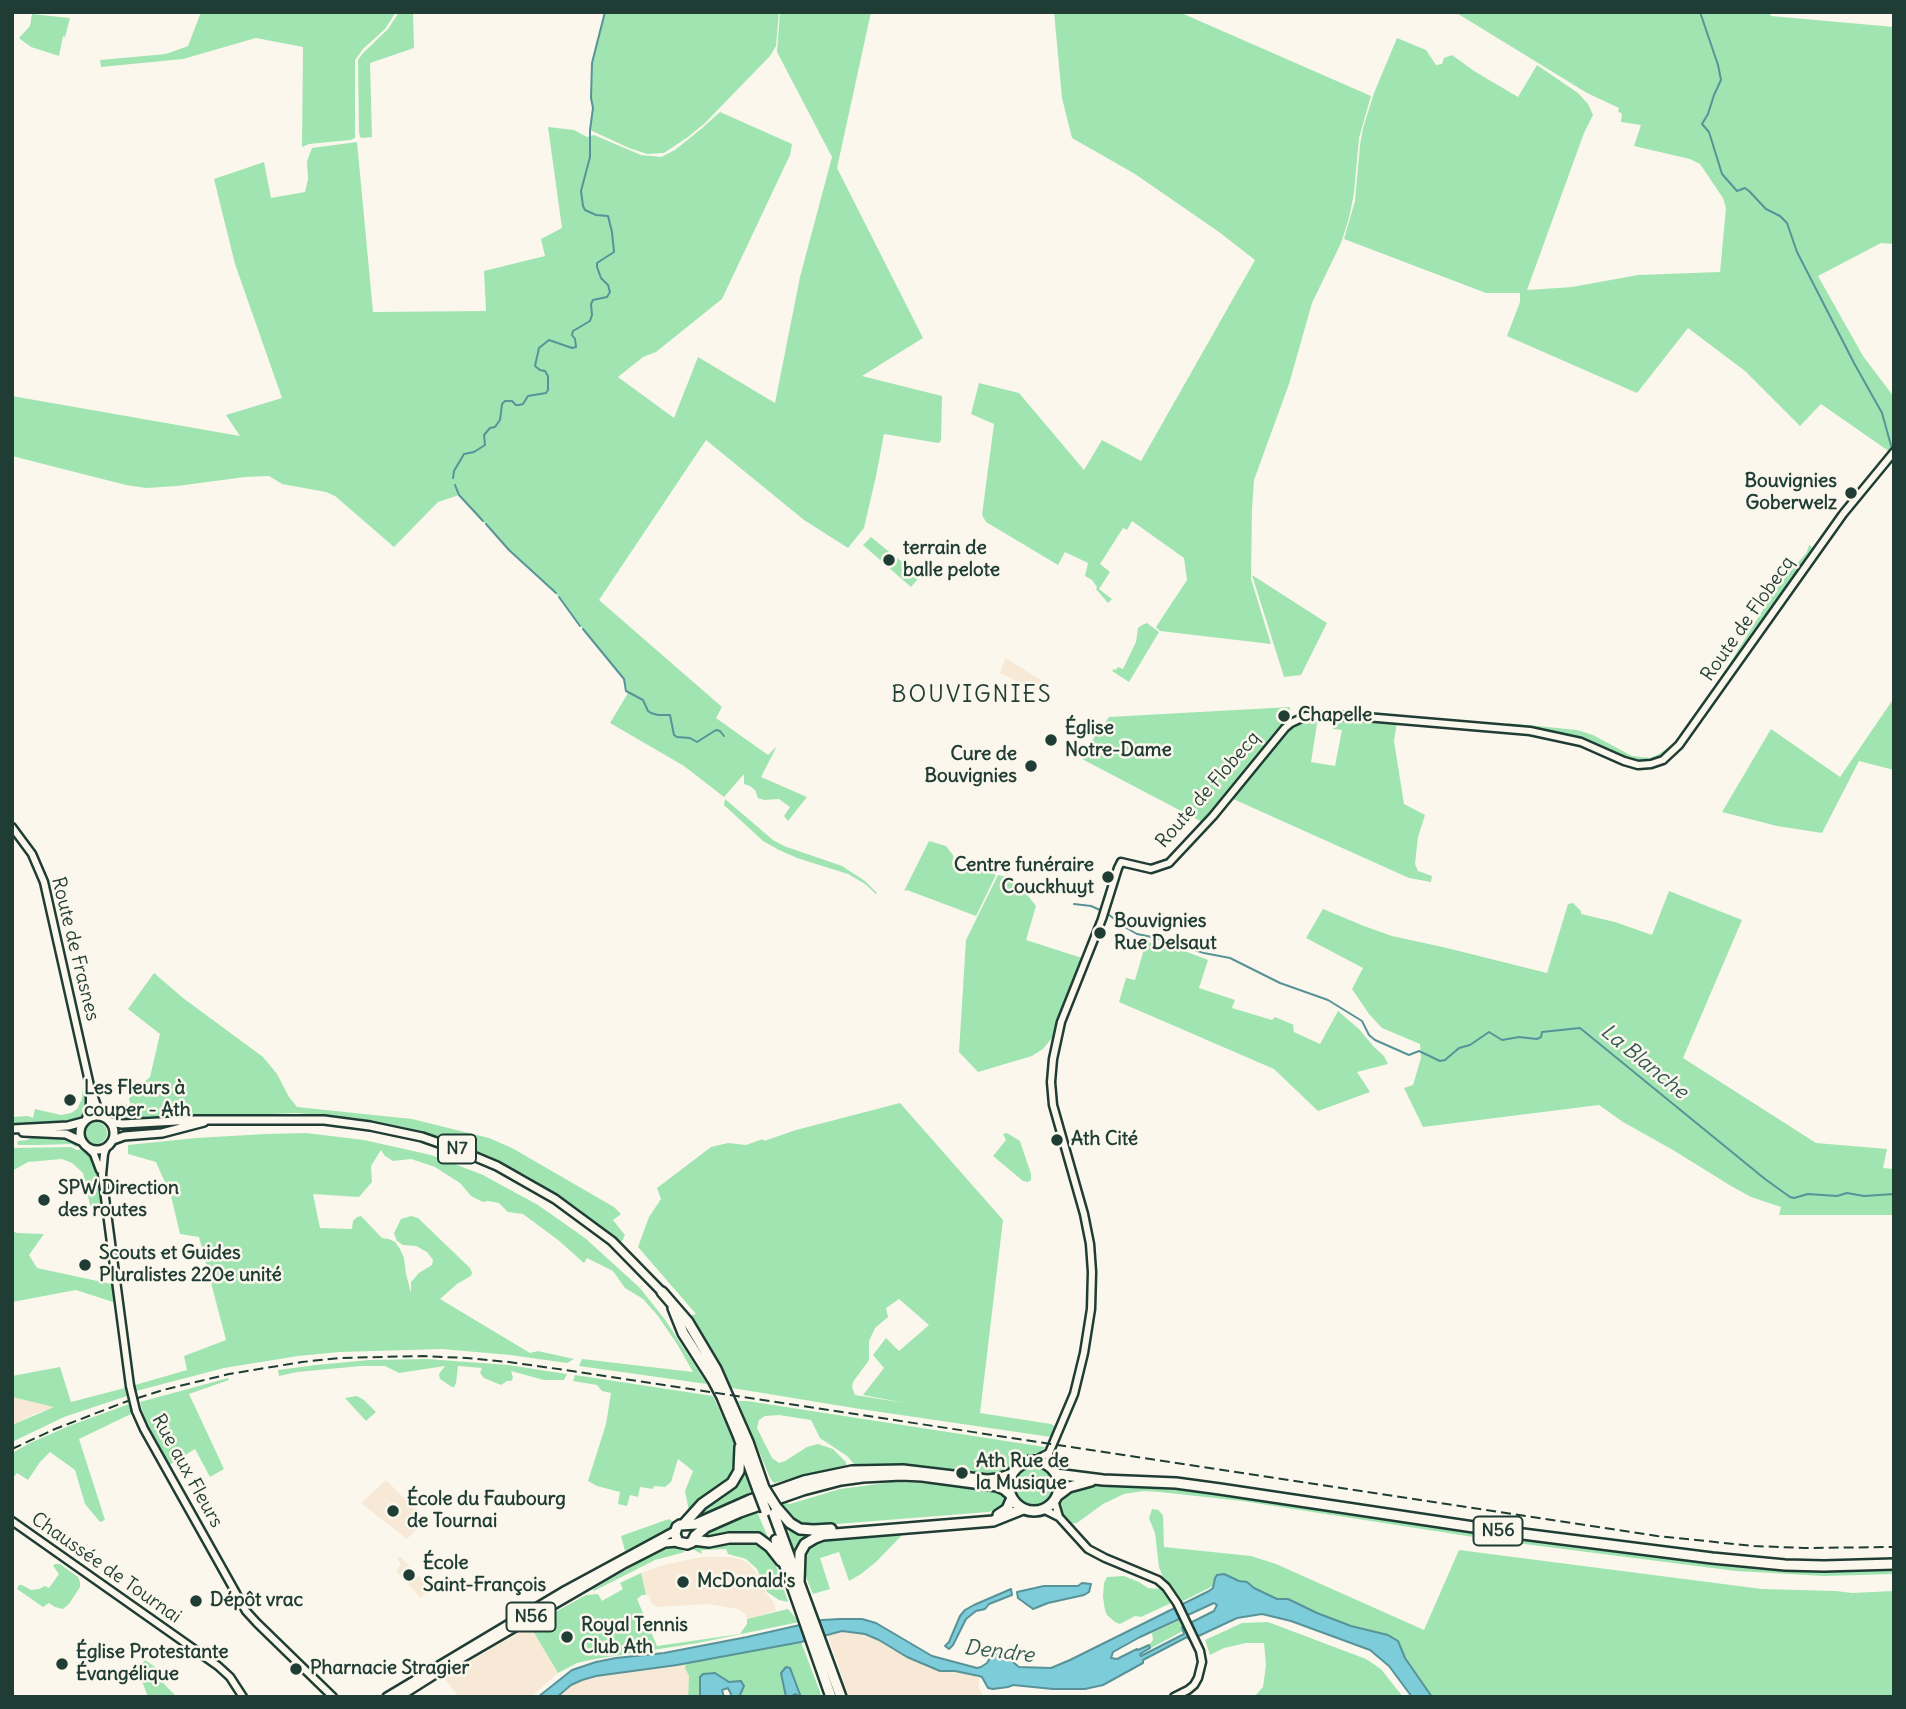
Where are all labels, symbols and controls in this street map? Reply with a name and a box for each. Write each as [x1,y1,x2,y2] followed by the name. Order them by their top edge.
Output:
[1745,471,1837,515] place label: Bouvignies Goberwelz
[1843,485,1859,501] marker: Bouvignies Goberwelz
[903,538,1000,582] place label: terrain de balle pelote
[881,552,897,568] marker: terrain de balle pelote
[1697,552,1799,686] street label: Route de Flobecq
[893,681,1051,709] district label: BOUVIGNIES
[1298,705,1372,727] place label: Chapelle
[1276,708,1292,724] marker: Chapelle
[1065,718,1172,762] place label: Église Notre-Dame
[1151,727,1265,853] street label: Route de Flobecq
[1043,732,1059,748] marker: Église Notre-Dame
[925,744,1017,788] place label: Cure de Bouvignies
[1023,758,1039,774] marker: Cure de Bouvignies
[954,855,1094,899] place label: Centre funéraire Couckhuyt
[1100,869,1116,885] marker: Centre funéraire Couckhuyt
[46,875,104,1023] street label: Route de Frasnes
[1114,911,1217,955] place label: Bouvignies Rue Delsaut
[1092,925,1108,941] marker: Bouvignies Rue Delsaut
[1595,1019,1693,1105] water label: La Blanche
[84,1078,191,1122] place label: Les Fleurs à couper - Ath
[62,1092,78,1108] marker: Les Fleurs à couper - Ath
[1071,1129,1138,1151] place label: Ath Cité
[1049,1132,1065,1148] marker: Ath Cité
[438,1134,476,1164] road number: N7
[58,1178,179,1222] place label: SPW Direction des routes
[36,1192,52,1208] marker: SPW Direction des routes
[99,1243,282,1287] place label: Scouts et Guides Pluralistes 220e unité
[77,1257,93,1273] marker: Scouts et Guides Pluralistes 220e unité
[146,1410,228,1532] street label: Rue aux Fleurs
[976,1451,1069,1495] place label: Ath Rue de la Musique
[954,1465,970,1481] marker: Ath Rue de la Musique
[407,1489,566,1533] place label: École du Faubourg de Tournai
[385,1503,401,1519] marker: École du Faubourg de Tournai
[27,1508,185,1628] street label: Chaussée de Tournai
[1474,1516,1522,1546] road number: N56
[423,1553,546,1597] place label: École Saint-François
[401,1567,417,1583] marker: École Saint-François
[697,1571,795,1593] place label: McDonald's
[675,1574,691,1590] marker: McDonald's
[210,1590,303,1612] place label: Dépôt vrac
[188,1593,204,1609] marker: Dépôt vrac
[506,1602,556,1632] road number: N56
[581,1615,688,1659] place label: Royal Tennis Club Ath
[559,1629,575,1645] marker: Royal Tennis Club Ath
[963,1635,1035,1669] water label: Dendre
[76,1642,229,1686] place label: Église Protestante Évangélique
[54,1656,70,1672] marker: Église Protestante Évangélique
[310,1658,469,1680] place label: Pharnacie Stragier
[288,1661,304,1677] marker: Pharnacie Stragier

